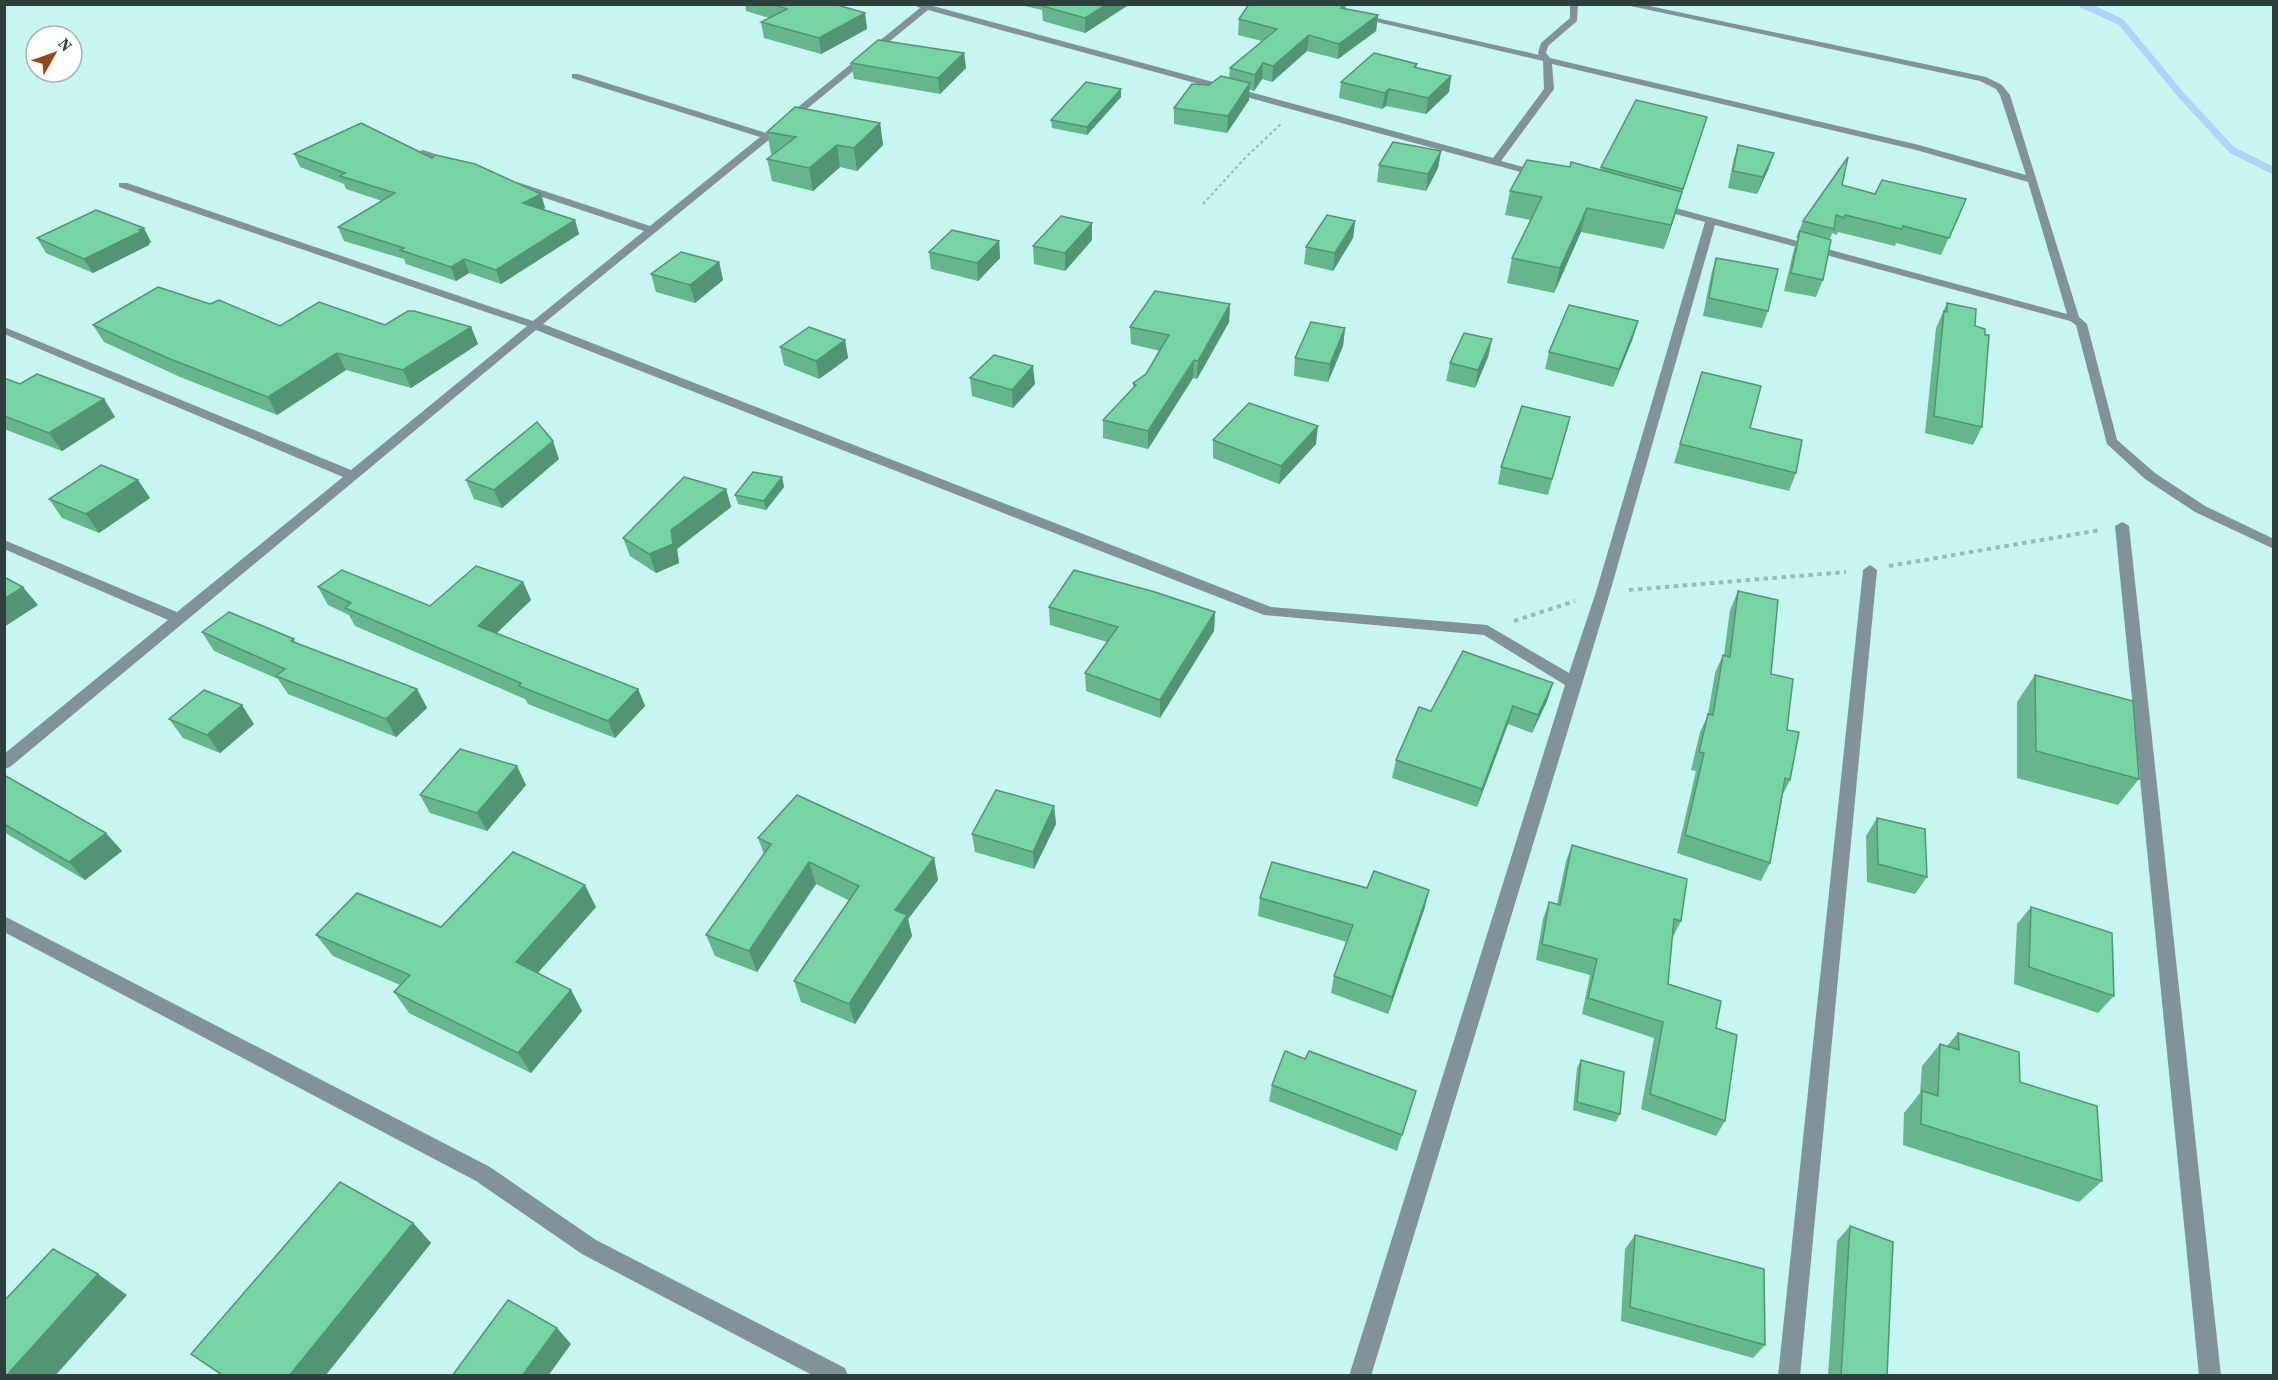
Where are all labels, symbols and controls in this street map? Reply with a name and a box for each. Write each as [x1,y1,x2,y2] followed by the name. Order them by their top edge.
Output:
[24,24,84,84] north arrow
[53,33,78,56] text: N

